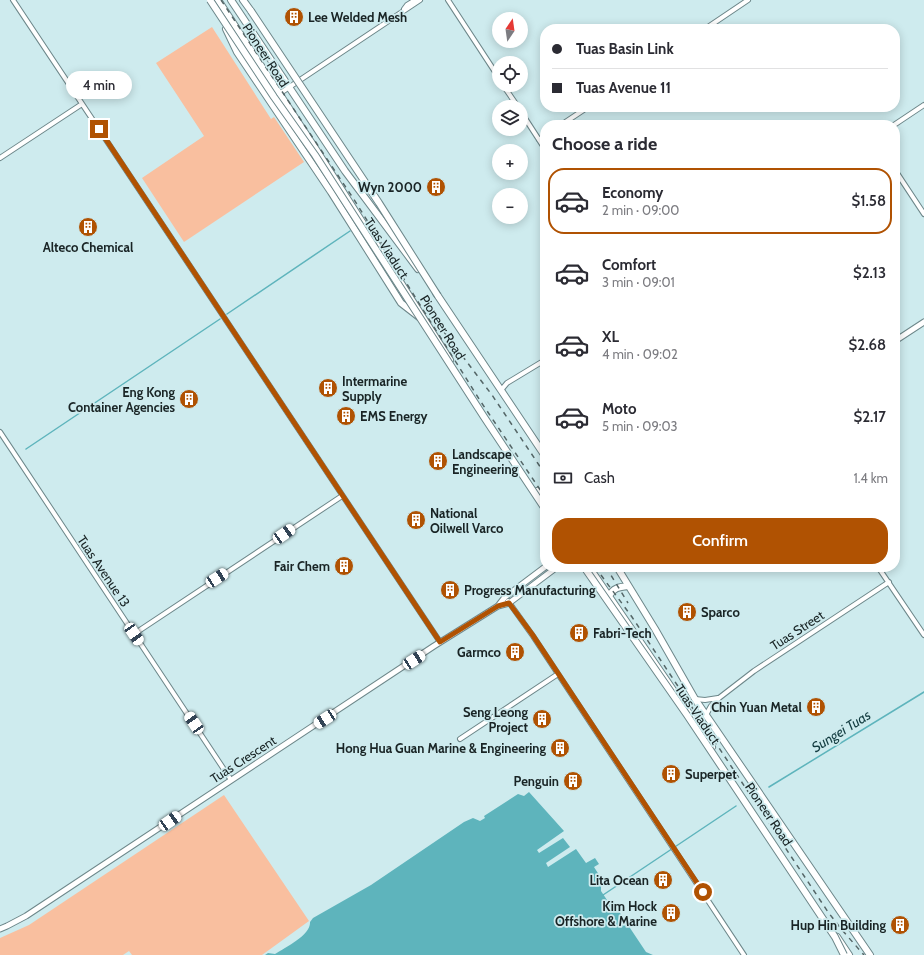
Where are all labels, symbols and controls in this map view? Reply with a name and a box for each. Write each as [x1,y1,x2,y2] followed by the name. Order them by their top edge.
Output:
[283,6,305,28] building icon: Lee Welded Mesh
[308,9,407,25] place label: Lee Welded Mesh
[492,12,528,48] north arrow
[492,12,528,224] map controls
[239,20,293,90] street label: Pioneer Road
[576,40,674,58] text: Tuas Basin Link
[492,56,528,92] button: locate
[66,71,132,99] callout: 4 min
[83,77,115,93] text: 4 min
[576,79,671,97] text: Tuas Avenue 11
[492,100,528,136] button: layers
[90,120,108,138] route end
[552,133,657,155] text: Choose a ride
[492,144,528,180] button: +
[425,176,447,198] building icon: Wyn 2000
[358,179,422,195] place label: Wyn 2000
[554,183,590,219] icon: car
[602,184,663,202] text: Economy
[492,188,528,224] button: −
[852,192,886,210] text: $1.58
[602,202,679,218] text: 2 min · 09:00
[362,215,413,282] street label: Tuas Viaduct
[77,216,99,238] building icon: Alteco Chemical
[43,239,134,255] place label: Alteco Chemical
[554,255,590,291] icon: car
[602,256,656,274] text: Comfort
[853,264,886,282] text: $2.13
[602,274,675,290] text: 3 min · 09:01
[417,292,469,362] street label: Pioneer Road
[554,327,590,363] icon: car
[602,328,619,346] text: XL
[849,336,886,354] text: $2.68
[602,346,678,362] text: 4 min · 09:02
[342,373,407,404] place label: Intermarine Supply
[317,377,339,399] building icon: Intermarine Supply
[68,384,175,415] place label: Eng Kong Container Agencies
[178,388,200,410] building icon: Eng Kong Container Agencies
[554,399,590,435] icon: car
[602,400,636,418] text: Moto
[335,405,357,427] building icon: EMS Energy
[360,408,428,424] place label: EMS Energy
[853,408,886,426] text: $2.17
[602,418,678,434] text: 5 min · 09:03
[452,446,519,477] place label: Landscape Engineering
[427,450,449,472] building icon: Landscape Engineering
[552,467,574,489] icon: cash
[584,469,615,487] text: Cash
[853,470,888,486] text: 1.4 km
[430,505,504,536] place label: National Oilwell Varco
[405,509,427,531] building icon: National Oilwell Varco
[552,518,888,564] button: Confirm
[271,522,297,546] car
[74,532,134,610] street label: Tuas Avenue 13
[333,555,355,577] building icon: Fair Chem
[274,558,330,574] place label: Fair Chem
[204,566,230,590] car
[439,579,461,601] building icon: Progress Manufacturing
[464,582,596,598] place label: Progress Manufacturing
[676,601,698,623] building icon: Sparco
[701,604,740,620] place label: Sparco
[767,606,827,653] street label: Tuas Street
[122,621,146,647] car
[568,622,590,644] building icon: Fabri-Tech
[593,625,652,641] place label: Fabri-Tech
[504,641,526,663] building icon: Garmco
[457,644,502,660] place label: Garmco
[401,648,427,672] car
[672,681,724,748] street label: Tuas Viaduct
[805,696,827,718] building icon: Chin Yuan Metal
[711,699,803,715] place label: Chin Yuan Metal
[463,704,529,735] place label: Seng Leong Project
[808,705,874,756] water label: Sungei Tuas
[312,707,338,731] car
[531,708,553,730] building icon: Seng Leong Project
[182,710,206,736] car
[207,732,279,786] street label: Tuas Crescent
[549,737,571,759] building icon: Hong Hua Guan Marine & Engineering
[336,740,546,756] place label: Hong Hua Guan Marine & Engineering
[660,763,682,785] building icon: Superpet
[685,766,737,782] place label: Superpet
[562,770,584,792] building icon: Penguin
[514,773,559,789] place label: Penguin
[742,779,796,849] street label: Pioneer Road
[157,809,183,833] car
[652,869,674,891] building icon: Lita Ocean
[589,872,649,888] place label: Lita Ocean
[694,883,712,901] route start
[555,898,658,929] place label: Kim Hock Offshore & Marine
[660,902,682,924] building icon: Kim Hock Offshore & Marine
[889,914,911,936] building icon: Hup Hin Building
[791,917,886,933] place label: Hup Hin Building

